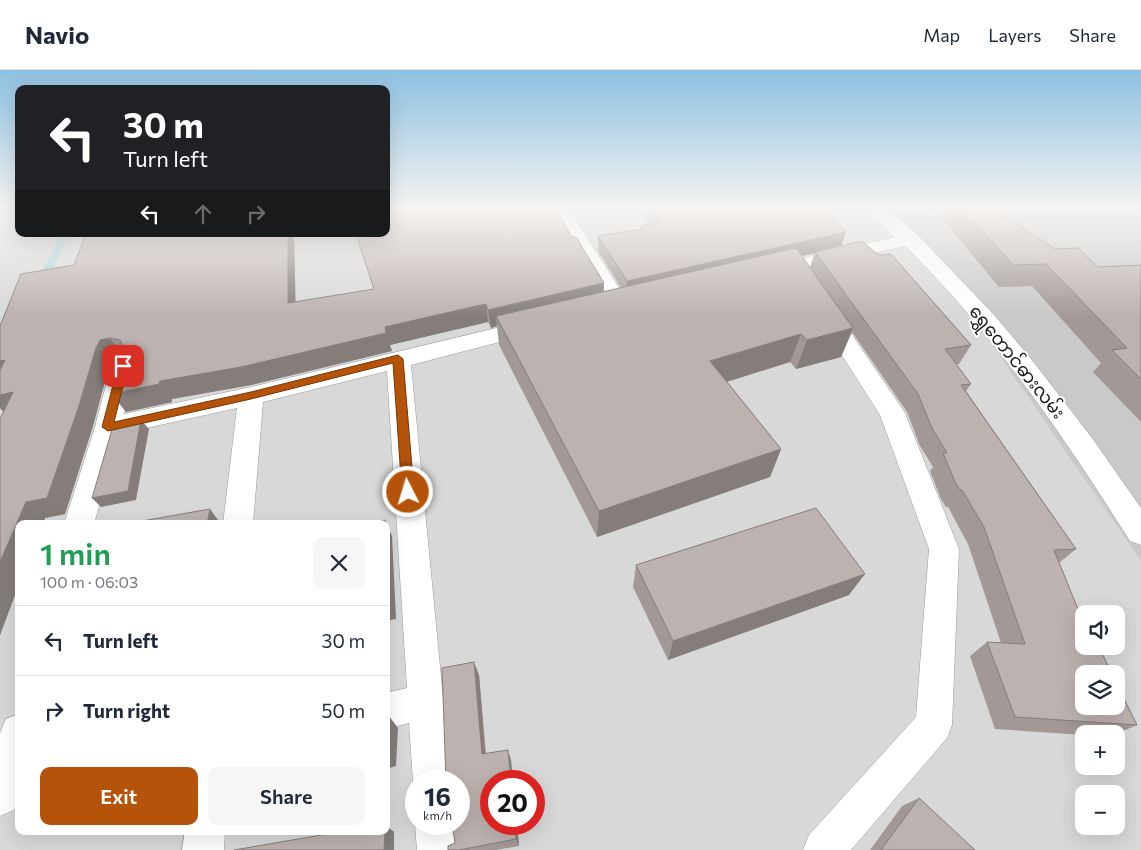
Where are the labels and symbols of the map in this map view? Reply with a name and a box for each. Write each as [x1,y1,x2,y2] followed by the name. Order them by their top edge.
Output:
[961,299,1071,426] street label: ရွှေတောင်ဓားလမ်း
[102,345,144,387] pin
[381,465,433,517] position arrow
[480,770,545,835] speed limit sign: 20

